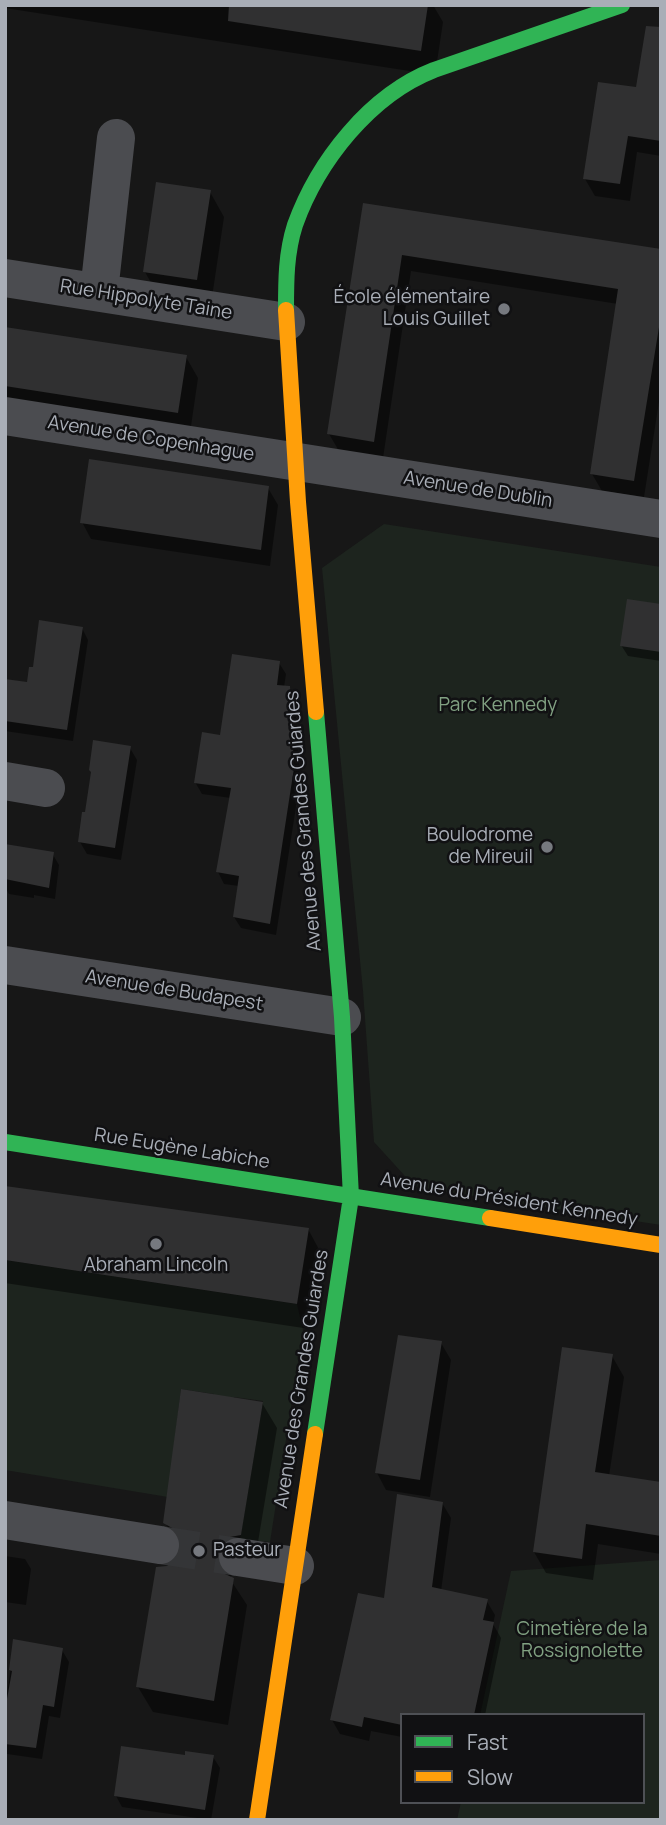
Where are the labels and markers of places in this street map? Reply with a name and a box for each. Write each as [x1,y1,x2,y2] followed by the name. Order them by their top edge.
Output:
[333,287,490,331] place label: École élémentaire Louis Guillet
[496,301,512,317] marker: École élémentaire Louis Guillet
[427,825,533,869] place label: Boulodrome de Mireuil
[539,839,555,855] marker: Boulodrome de Mireuil
[148,1236,164,1252] marker: Abraham Lincoln
[84,1255,228,1277] place label: Abraham Lincoln
[213,1540,281,1562] place label: Pasteur
[191,1543,207,1559] marker: Pasteur

